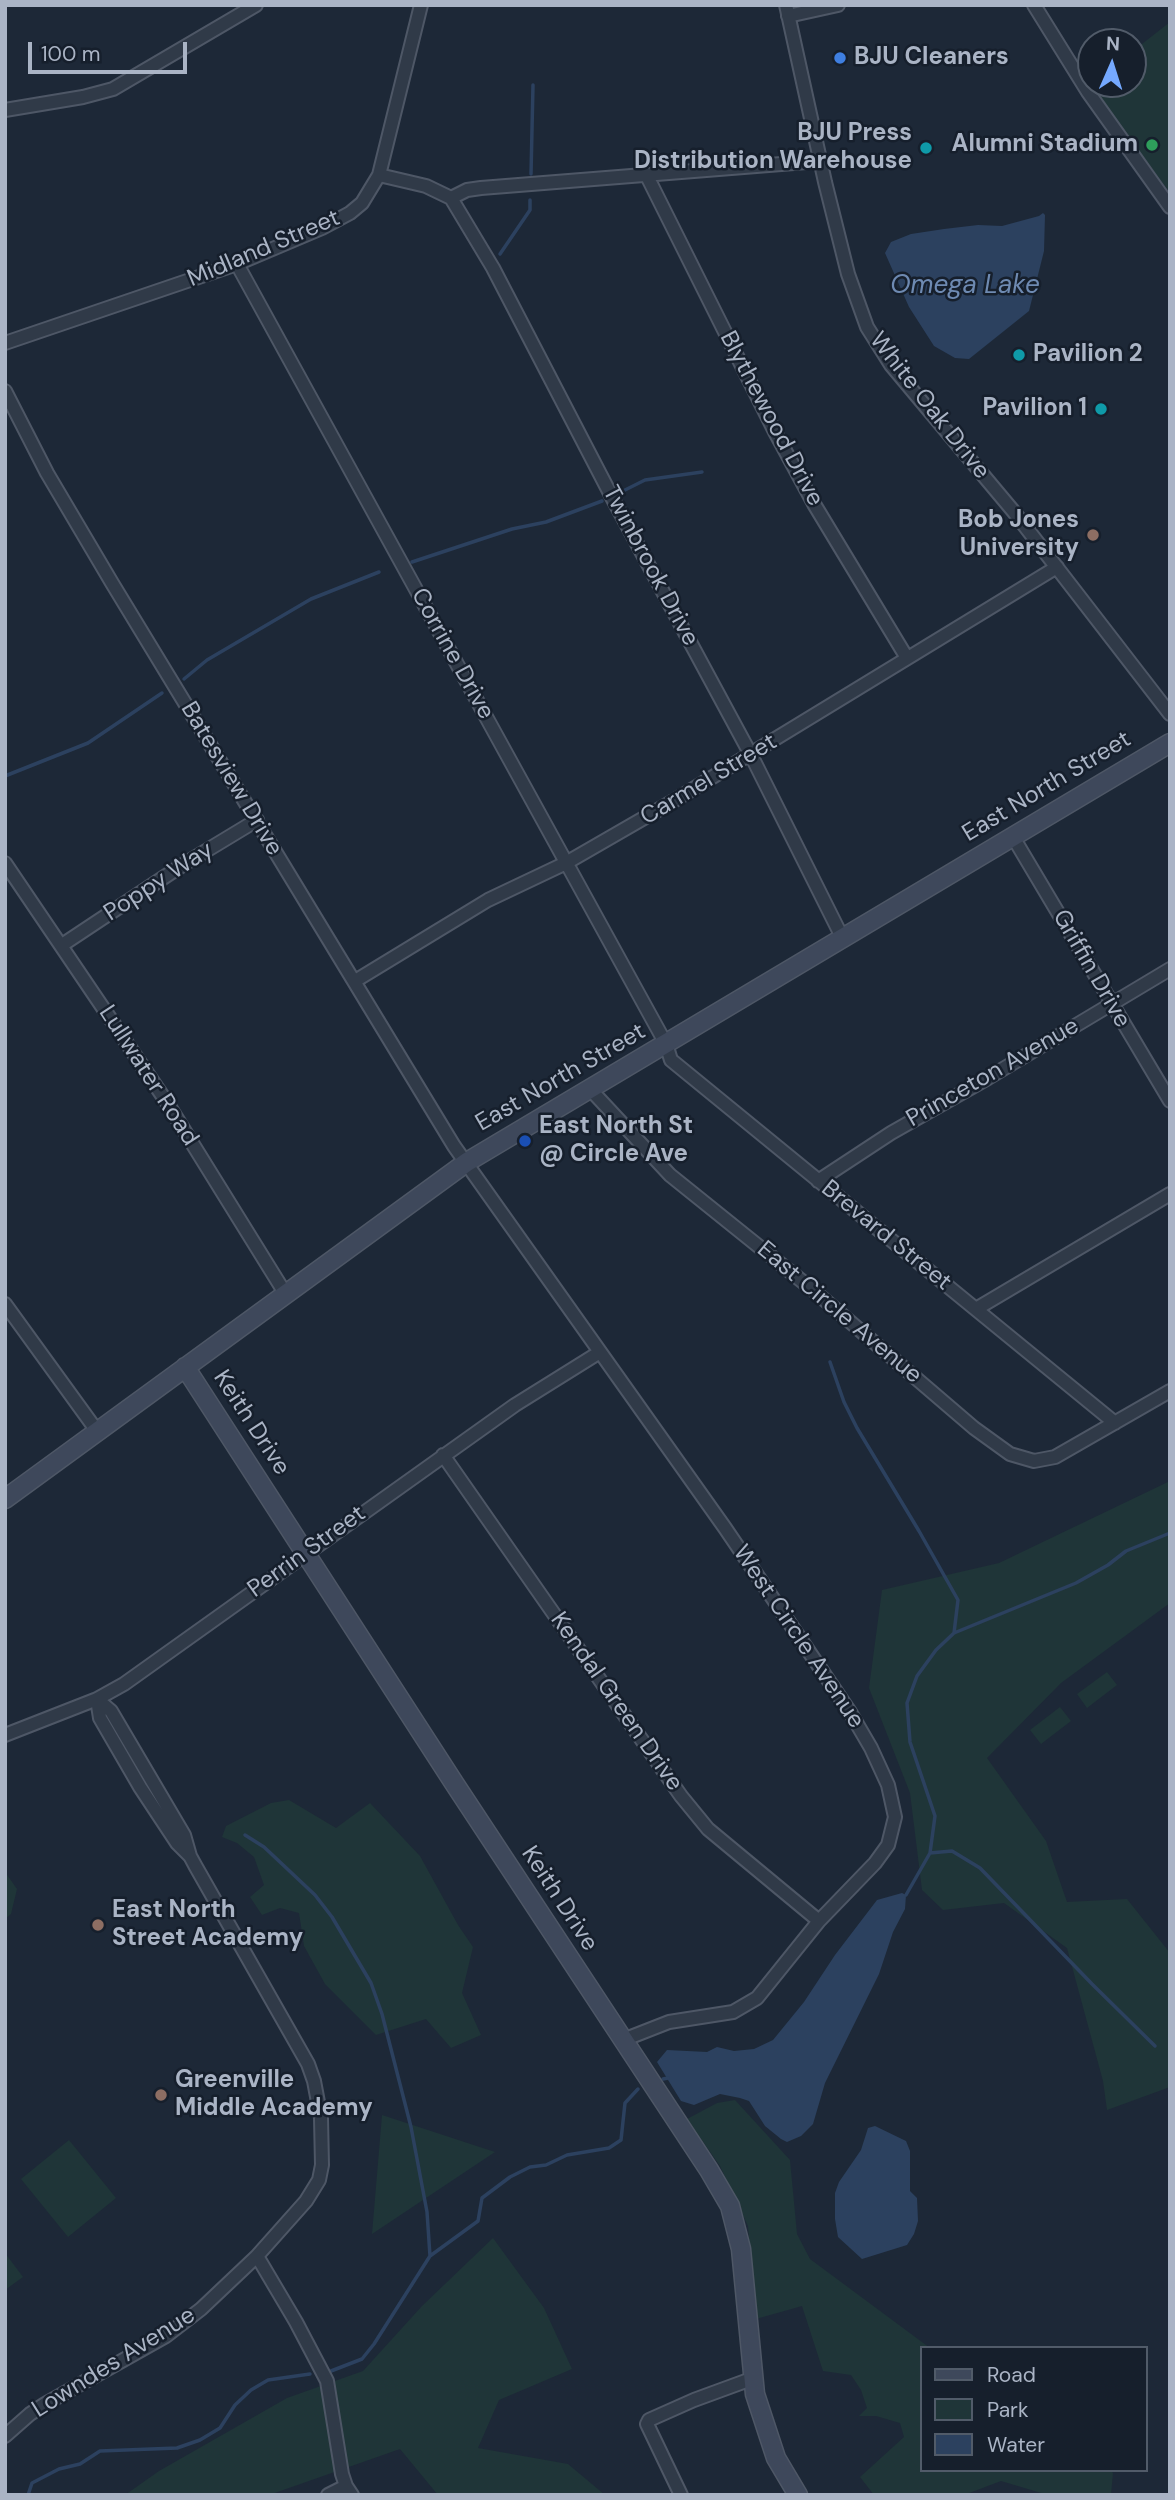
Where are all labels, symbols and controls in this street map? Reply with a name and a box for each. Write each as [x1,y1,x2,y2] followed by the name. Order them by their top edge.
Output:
[32,28,191,72] scale bar
[1077,28,1147,98] north arrow
[1105,31,1121,56] text: N
[41,40,101,68] text: 100 m
[854,44,1009,72] place label: BJU Cleaners
[832,50,848,66] marker: BJU Cleaners
[634,120,912,176] place label: BJU Press Distribution Warehouse
[952,131,1138,159] place label: Alumni Stadium
[1144,137,1160,153] marker: Alumni Stadium
[918,140,934,156] marker: BJU Press Distribution Warehouse
[184,204,344,294] street label: Midland Street
[890,270,1040,302] water label: Omega Lake
[713,327,829,511] street label: Blythewood Drive
[863,327,995,485] street label: White Oak Drive
[1033,341,1143,369] place label: Pavilion 2
[1011,347,1027,363] marker: Pavilion 2
[982,395,1087,423] place label: Pavilion 1
[1093,401,1109,417] marker: Pavilion 1
[596,481,704,651] street label: Twinbrook Drive
[958,507,1079,563] place label: Bob Jones University
[1085,527,1101,543] marker: Bob Jones University
[404,583,500,725] street label: Corrine Drive
[174,697,288,861] street label: Batesview Drive
[958,725,1136,849] street label: East North Street
[636,728,782,832] street label: Carmel Street
[99,836,219,928] street label: Poppy Way
[1046,905,1136,1033] street label: Griffin Drive
[92,1000,204,1152] street label: Lullwater Road
[902,1012,1084,1134] street label: Princeton Avenue
[471,1018,651,1138] street label: East North Street
[539,1113,693,1169] place label: East North St @ Circle Ave
[517,1133,533,1149] marker: East North St @ Circle Ave
[815,1175,957,1297] street label: Brevard Street
[751,1236,927,1390] street label: East Circle Avenue
[207,1365,295,1481] street label: Keith Drive
[242,1500,372,1604] street label: Perrin Street
[726,1540,870,1734] street label: West Circle Avenue
[544,1607,688,1797] street label: Kendal Green Drive
[515,1841,603,1957] street label: Keith Drive
[112,1897,303,1953] place label: East North Street Academy
[90,1917,106,1933] marker: East North Street Academy
[175,2067,373,2123] place label: Greenville Middle Academy
[153,2087,169,2103] marker: Greenville Middle Academy
[27,2301,201,2425] street label: Lowndes Avenue
[920,2346,1147,2472] legend
[987,2361,1036,2389] text: Road
[987,2396,1028,2424] text: Park
[987,2431,1045,2459] text: Water

